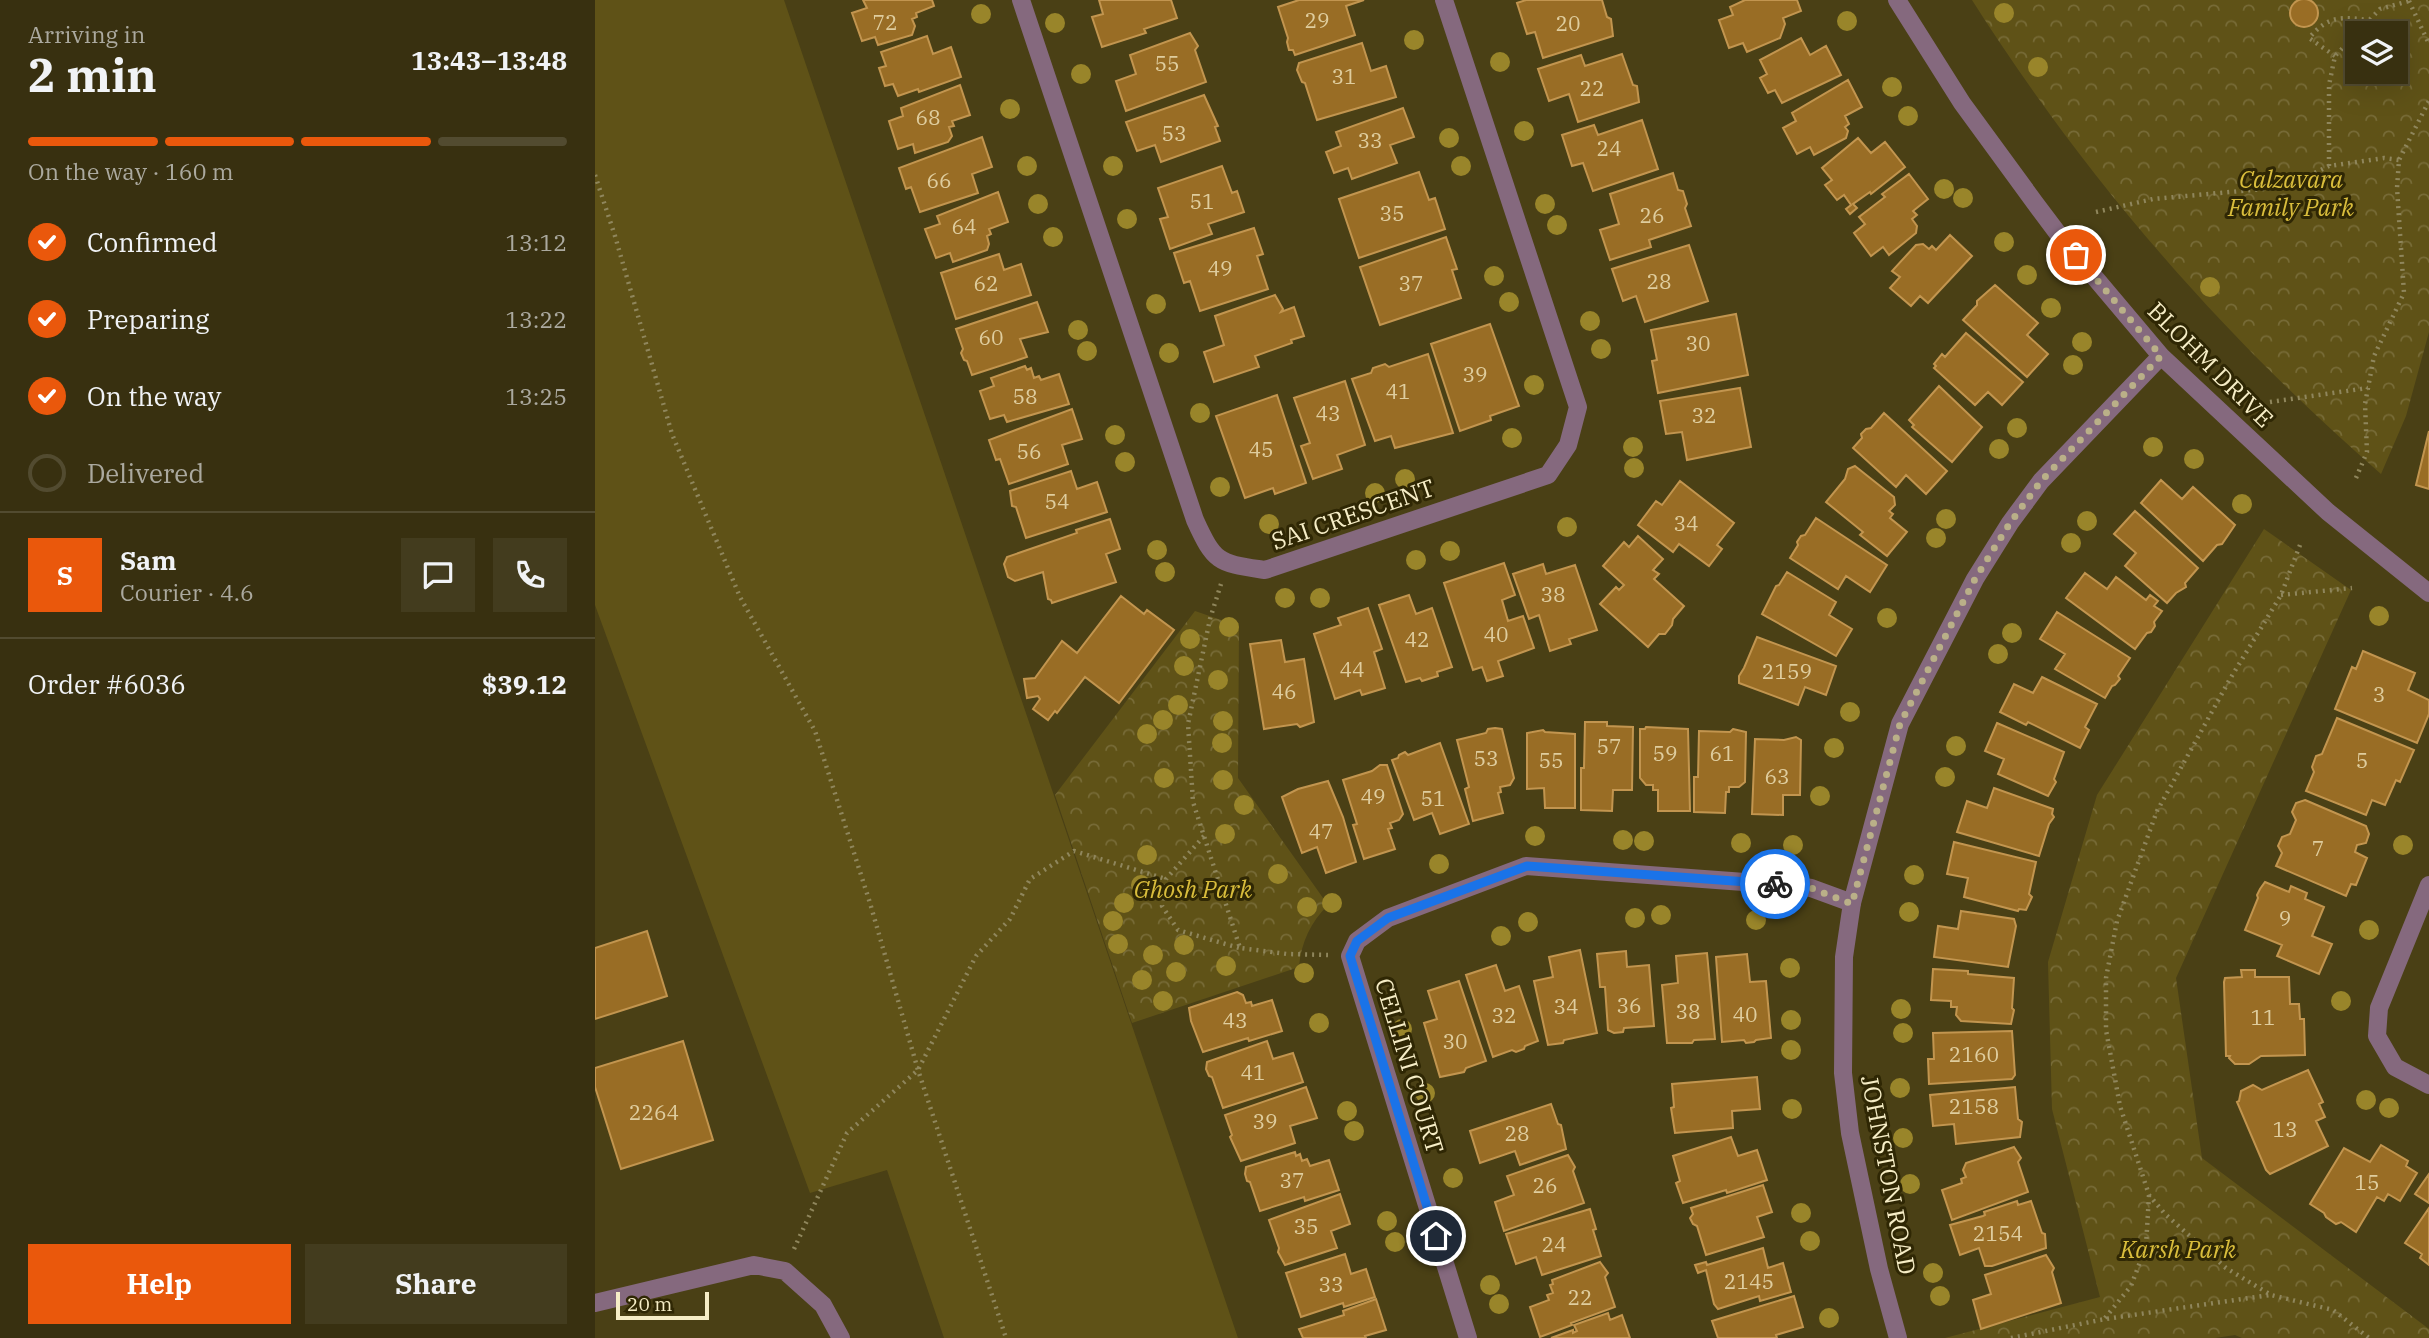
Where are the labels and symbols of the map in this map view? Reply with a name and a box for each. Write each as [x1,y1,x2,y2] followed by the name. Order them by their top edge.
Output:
[1304,6,1330,34] house number: 29
[872,8,898,36] house number: 72
[1555,9,1581,37] house number: 20
[1154,49,1180,77] house number: 55
[1331,62,1357,90] house number: 31
[1579,74,1605,102] house number: 22
[915,103,941,131] house number: 68
[1161,119,1187,147] house number: 53
[1357,126,1383,154] house number: 33
[1596,134,1622,162] house number: 24
[2227,163,2354,223] park label: Calzavara Family Park
[926,166,952,194] house number: 66
[1189,187,1215,215] house number: 51
[1379,199,1405,227] house number: 35
[1639,201,1665,229] house number: 26
[951,212,977,240] house number: 64
[2046,225,2106,285] pin
[1207,254,1233,282] house number: 49
[1646,267,1672,295] house number: 28
[973,269,999,297] house number: 62
[1398,269,1424,297] house number: 37
[2141,295,2280,434] street label: BLOHM DRIVE
[978,323,1004,351] house number: 60
[1685,329,1711,357] house number: 30
[1462,360,1488,388] house number: 39
[1385,377,1411,405] house number: 41
[1012,382,1038,410] house number: 58
[1315,399,1341,427] house number: 43
[1691,401,1717,429] house number: 32
[1248,435,1274,463] house number: 45
[1016,437,1042,465] house number: 56
[1267,471,1439,557] street label: SAI CRESCENT
[1044,487,1070,515] house number: 54
[1673,509,1699,537] house number: 34
[1540,580,1566,608] house number: 38
[1483,620,1509,648] house number: 40
[1404,625,1430,653] house number: 42
[1339,655,1365,683] house number: 44
[1762,657,1812,685] house number: 2159
[1271,677,1297,705] house number: 46
[2373,680,2385,708] house number: 3
[1596,732,1622,760] house number: 57
[1652,739,1678,767] house number: 59
[1709,739,1735,767] house number: 61
[1473,744,1499,772] house number: 53
[1538,746,1564,774] house number: 55
[2356,746,2368,774] house number: 5
[1764,762,1790,790] house number: 63
[1360,782,1386,810] house number: 49
[1420,784,1446,812] house number: 51
[1308,817,1334,845] house number: 47
[2312,834,2324,862] house number: 7
[1740,849,1810,919] courier
[1134,873,1253,905] park label: Ghosh Park
[2279,904,2291,932] house number: 9
[1368,974,1452,1157] street label: CELLINI COURT
[1616,991,1642,1019] house number: 36
[1553,992,1579,1020] house number: 34
[1675,997,1701,1025] house number: 38
[1732,1000,1758,1028] house number: 40
[1491,1001,1517,1029] house number: 32
[2250,1003,2276,1031] house number: 11
[1222,1006,1248,1034] house number: 43
[1442,1027,1468,1055] house number: 30
[1949,1040,1999,1068] house number: 2160
[1240,1058,1266,1086] house number: 41
[1854,1072,1924,1277] street label: JOHNSTON ROAD
[1949,1092,1999,1120] house number: 2158
[629,1098,679,1126] house number: 2264
[1252,1107,1278,1135] house number: 39
[2272,1115,2298,1143] house number: 13
[1504,1119,1530,1147] house number: 28
[1279,1166,1305,1194] house number: 37
[2354,1168,2380,1196] house number: 15
[1532,1171,1558,1199] house number: 26
[1406,1206,1466,1266] pin
[1293,1212,1319,1240] house number: 35
[1973,1219,2023,1247] house number: 2154
[1541,1230,1567,1258] house number: 24
[2119,1233,2236,1265] park label: Karsh Park
[1724,1267,1774,1295] house number: 2145
[1318,1270,1344,1298] house number: 33
[1567,1283,1593,1311] house number: 22
[616,1289,709,1321] scale bar

